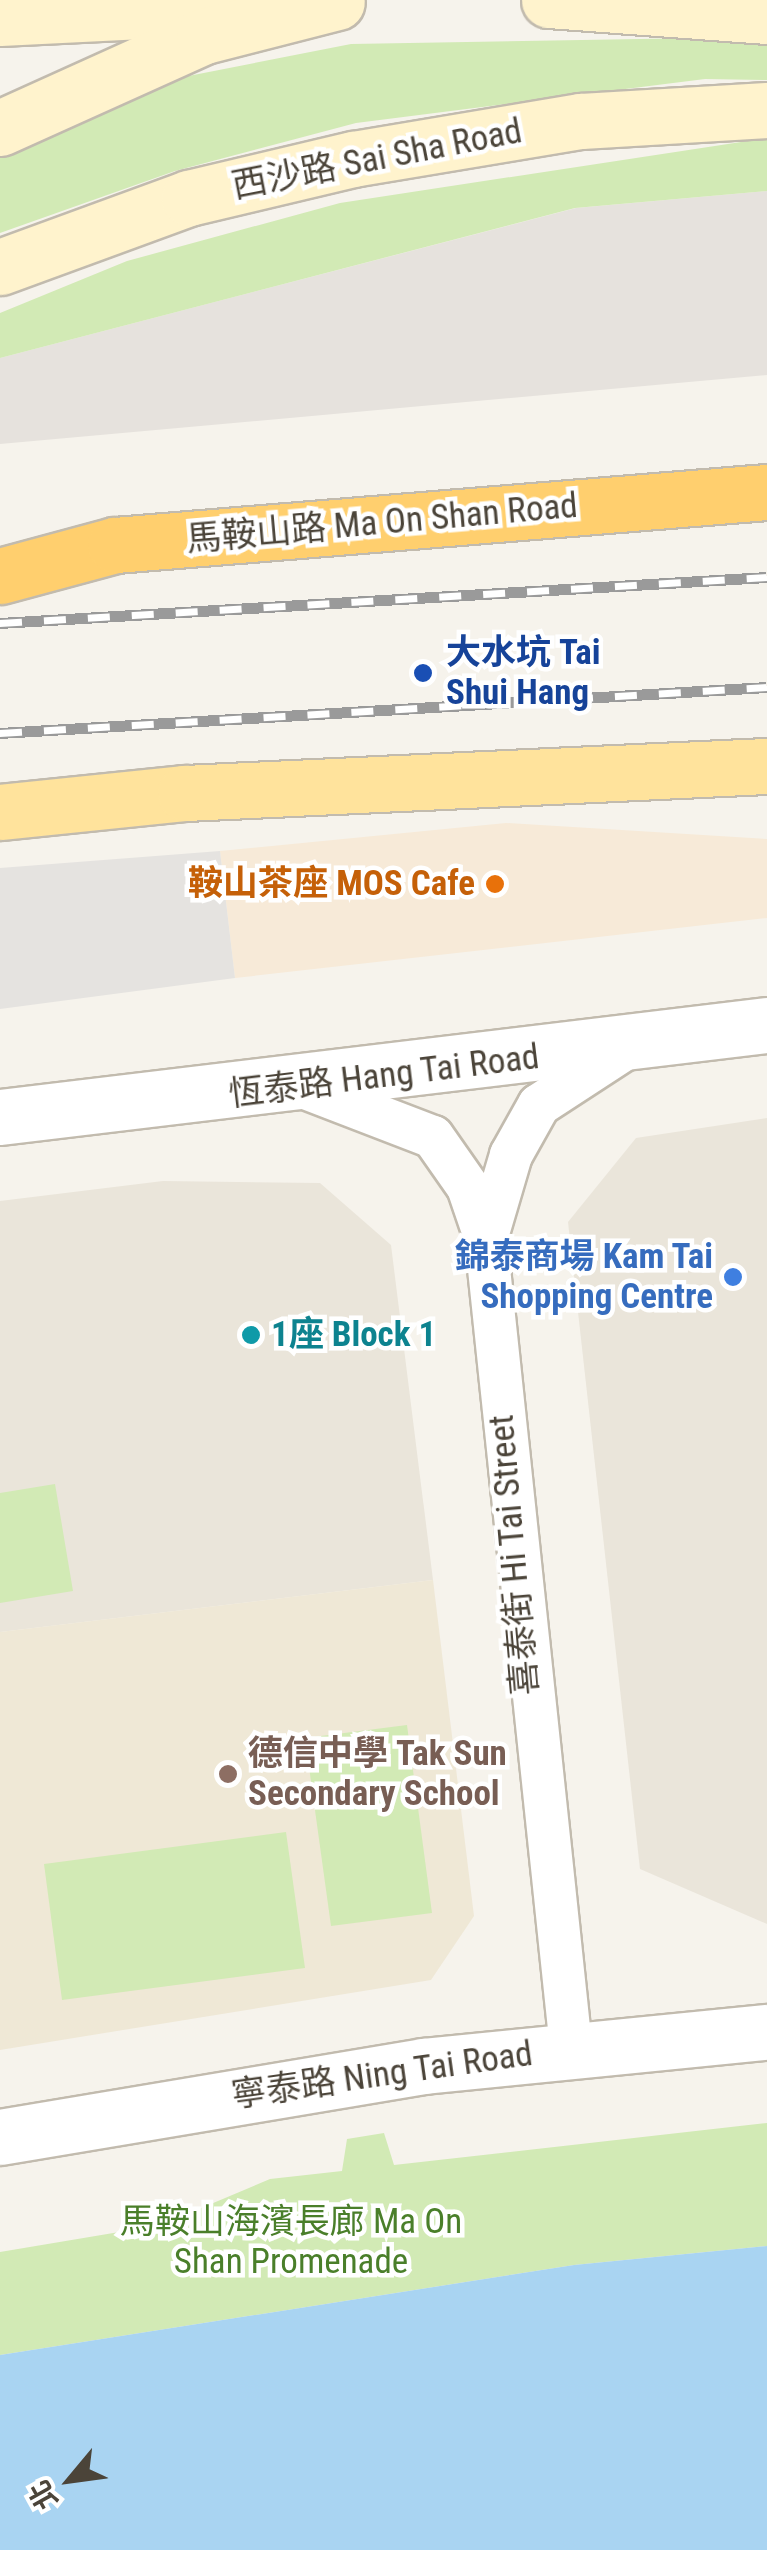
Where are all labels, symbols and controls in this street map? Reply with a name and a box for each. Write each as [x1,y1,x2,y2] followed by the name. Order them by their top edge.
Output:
[229,110,525,208] street label: 西沙路 Sai Sha Road
[185,485,579,561] street label: 馬鞍山路 Ma On Shan Road
[446,632,601,714] place label: 大水坑 Tai Shui Hang
[410,660,436,686] marker: 大水坑 Tai Shui Hang
[188,863,475,905] place label: 鞍山茶座 MOS Cafe
[484,873,506,895] marker: 鞍山茶座 MOS Cafe
[226,1036,542,1116] street label: 恆泰路 Hang Tai Road
[454,1236,713,1318] place label: 錦泰商場 Kam Tai Shopping Centre
[722,1266,744,1288] marker: 錦泰商場 Kam Tai Shopping Centre
[271,1314,436,1356] place label: 1座 Block 1
[240,1324,262,1346] marker: 1座 Block 1
[481,1413,547,1697] street label: 喜泰街 Hi Tai Street
[248,1733,507,1815] place label: 德信中學 Tak Sun Secondary School
[217,1763,239,1785] marker: 德信中學 Tak Sun Secondary School
[228,2033,536,2117] street label: 寧泰路 Ning Tai Road
[120,2201,462,2283] park label: 馬鞍山海濱長廊 Ma On Shan Promenade
[20,2430,120,2530] north arrow
[22,2475,65,2515] text: 北

